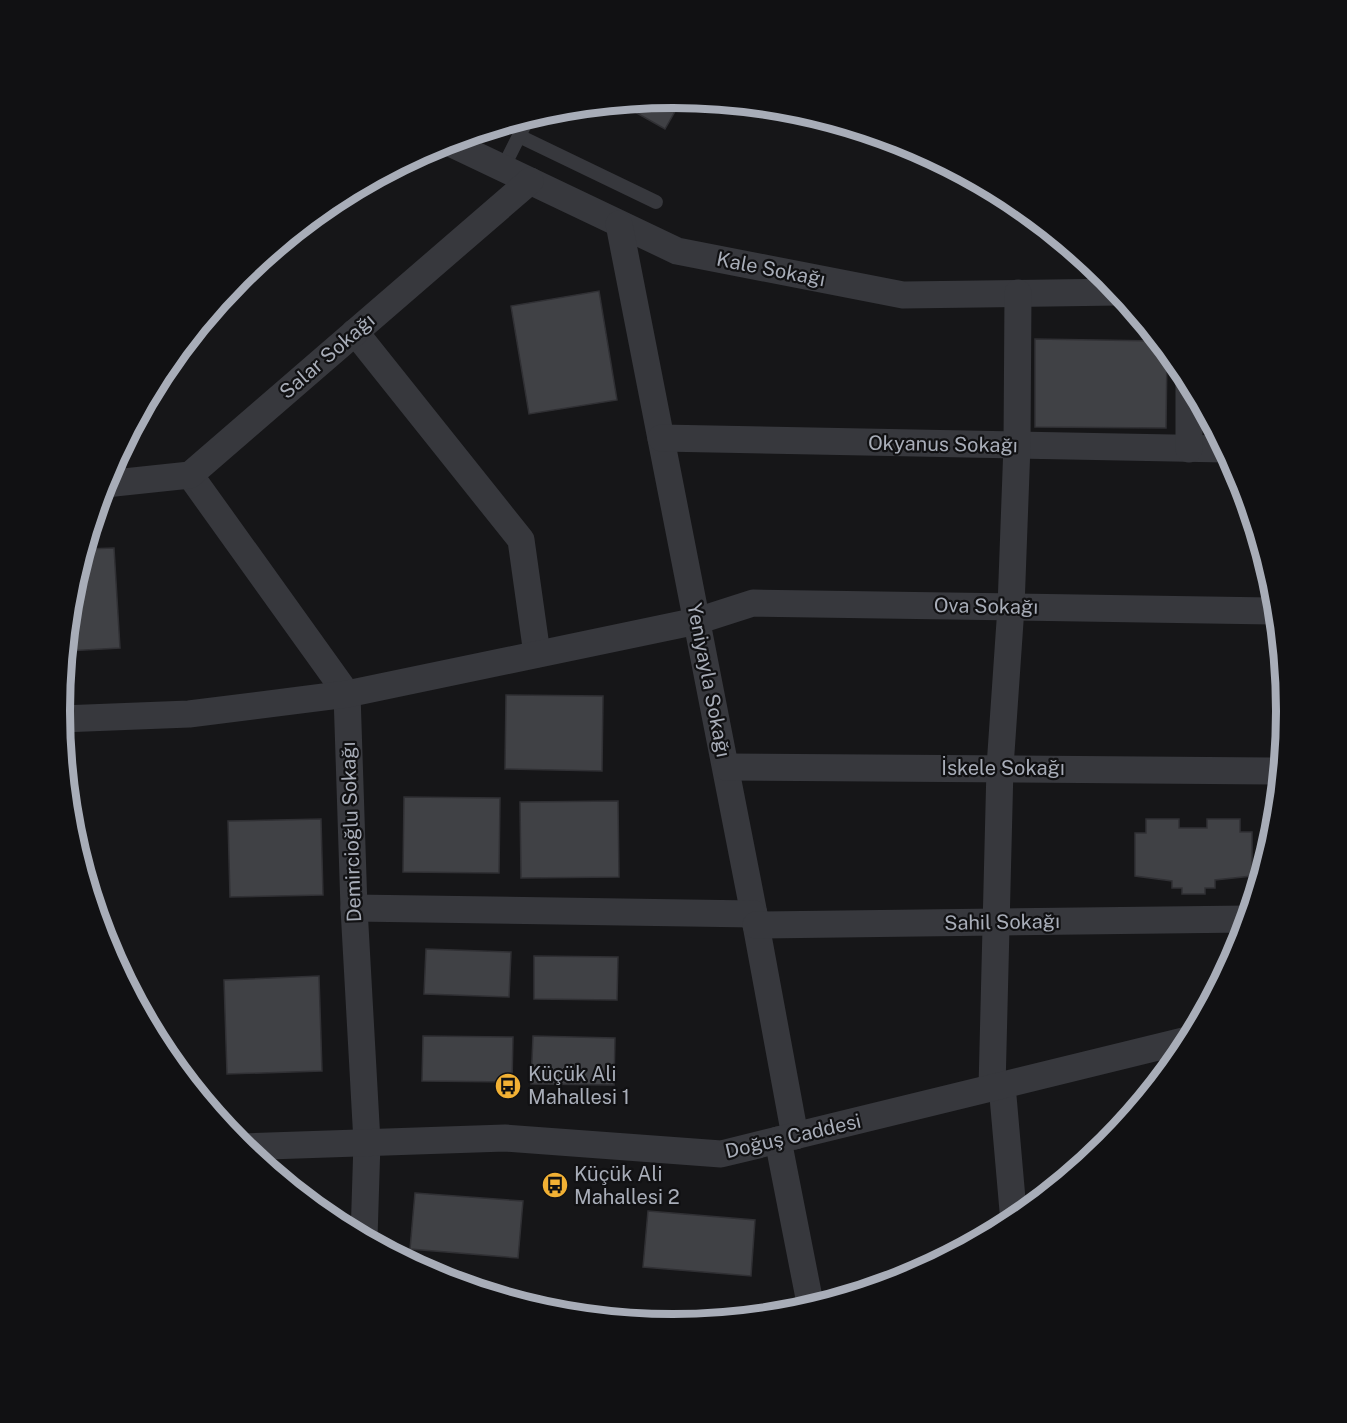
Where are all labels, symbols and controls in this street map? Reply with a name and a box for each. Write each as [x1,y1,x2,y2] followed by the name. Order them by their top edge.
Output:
[715,247,827,291] street label: Kale Sokağı
[275,308,379,404] street label: Salar Sokağı
[868,431,1018,457] street label: Okyanus Sokağı
[934,593,1038,619] street label: Ova Sokağı
[682,601,736,759] street label: Yeniyayla Sokağı
[336,741,366,923] street label: Demircioğlu Sokağı
[941,756,1065,780] street label: İskele Sokağı
[944,909,1060,935] street label: Sahil Sokağı
[528,1062,630,1109] place label: Küçük Ali Mahallesi 1
[493,1071,523,1101] bus stop icon: Küçük Ali Mahallesi 1
[723,1109,863,1163] street label: Doğuş Caddesi
[574,1162,680,1209] place label: Küçük Ali Mahallesi 2
[540,1170,570,1200] bus stop icon: Küçük Ali Mahallesi 2

